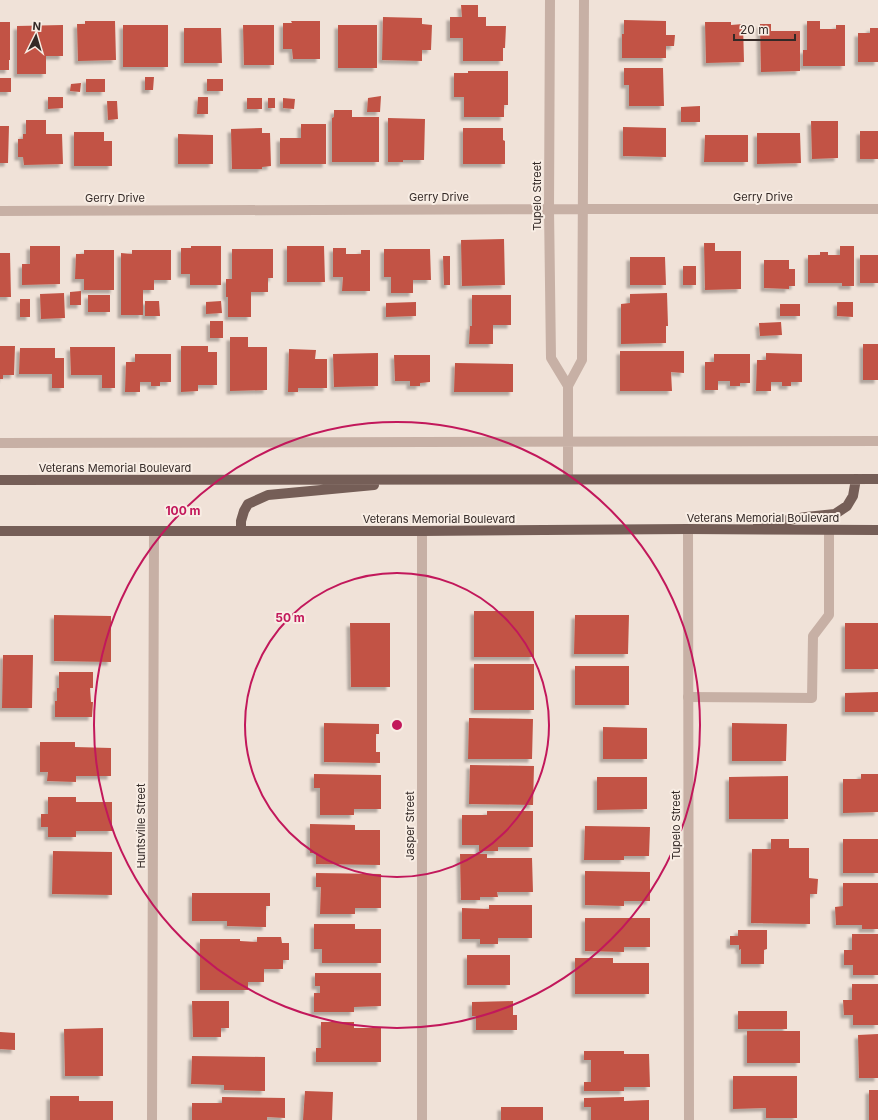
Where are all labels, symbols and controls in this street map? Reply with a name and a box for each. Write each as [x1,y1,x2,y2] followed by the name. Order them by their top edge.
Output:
[16,16,56,56] north arrow
[734,16,795,42] scale bar
[32,19,42,33] text: N
[740,22,769,37] text: 20 m
[530,161,544,231] street label: Tupelo Street
[409,190,469,204] street label: Gerry Drive
[733,190,793,204] street label: Gerry Drive
[85,191,145,205] street label: Gerry Drive
[39,461,191,475] street label: Veterans Memorial Boulevard
[165,503,201,518] text: 100 m
[687,511,839,525] street label: Veterans Memorial Boulevard
[363,512,515,526] street label: Veterans Memorial Boulevard
[275,610,305,625] text: 50 m
[390,718,404,732] centre of rings
[134,783,148,869] street label: Huntsville Street
[669,790,683,860] street label: Tupelo Street
[403,791,417,861] street label: Jasper Street

